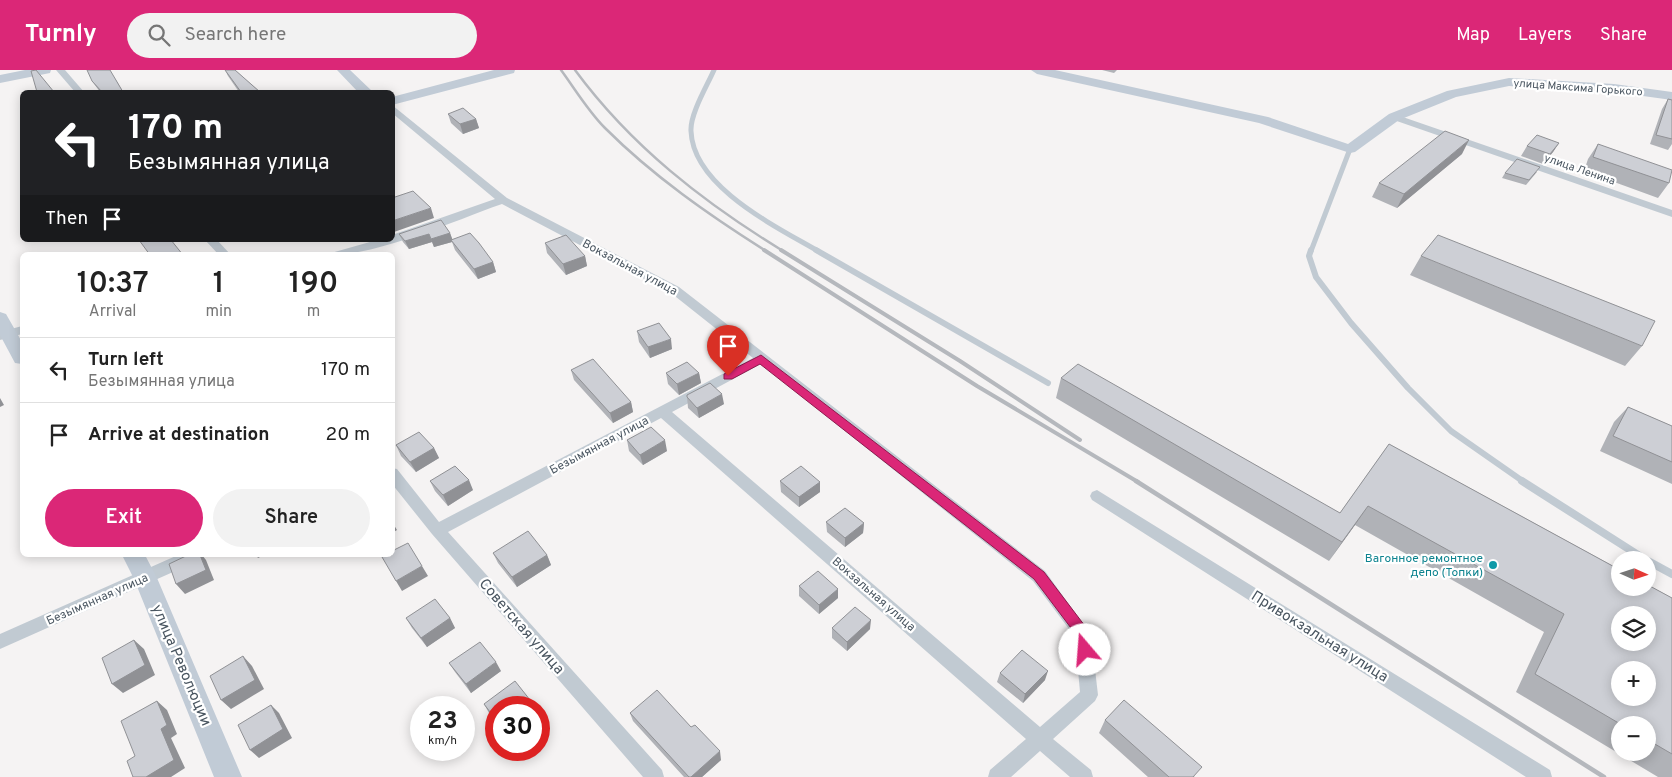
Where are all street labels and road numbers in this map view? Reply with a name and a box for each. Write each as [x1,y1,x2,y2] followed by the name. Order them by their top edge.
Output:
[1513,77,1643,99] street label: улица Максима Горького
[1542,151,1617,189] street label: улица Ленина
[579,236,680,300] street label: Вокзальная улица
[547,413,652,479] street label: Безымянная улица
[828,554,919,635] street label: Вокзальная улица
[44,570,151,630] street label: Безымянная улица
[474,575,568,679] street label: Советская улица
[1247,587,1391,687] street label: Привокзальная улица
[146,602,215,729] street label: улица Революции

